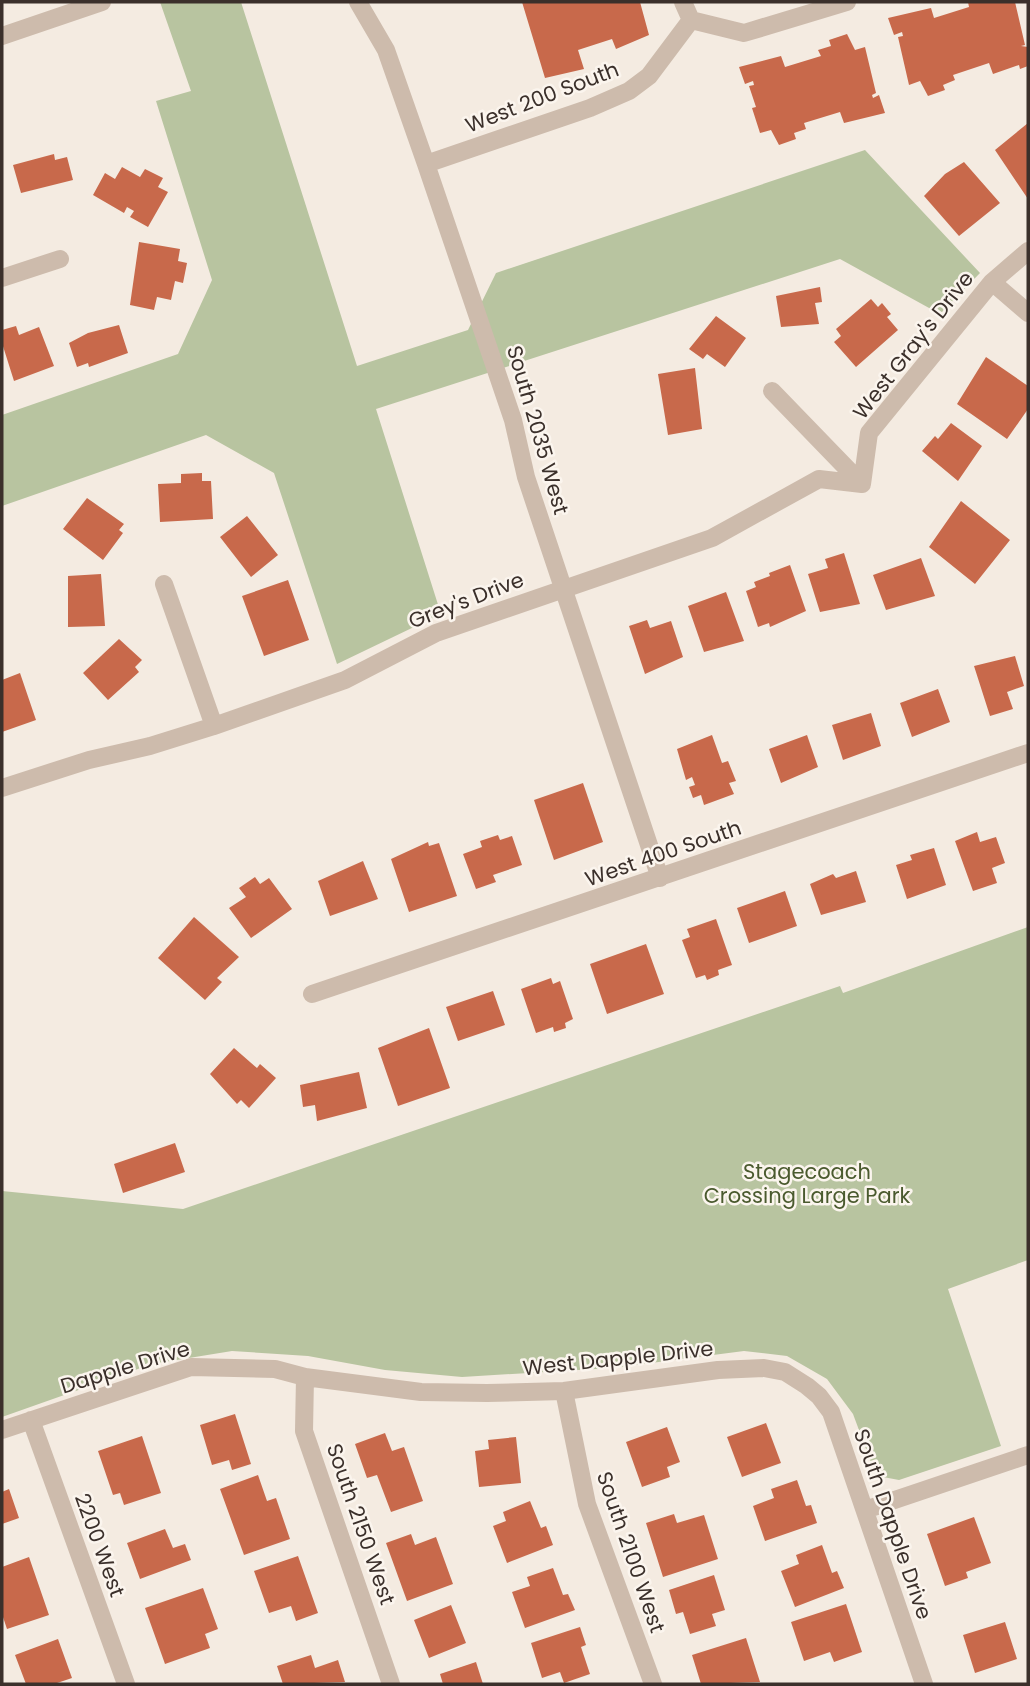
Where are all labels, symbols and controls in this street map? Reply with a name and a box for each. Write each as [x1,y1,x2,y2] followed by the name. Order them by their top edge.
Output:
[461,54,623,140] street label: West 200 South
[846,265,980,425] street label: West Gray's Drive
[500,342,576,518] street label: South 2035 West
[404,565,528,635] street label: Grey's Drive
[581,813,745,893] street label: West 400 South
[704,1157,911,1210] park label: Stagecoach Crossing Large Park
[57,1334,193,1400] street label: Dapple Drive
[521,1334,715,1382] street label: West Dapple Drive
[847,1425,939,1623] street label: South Dapple Drive
[320,1439,402,1609] street label: South 2150 West
[590,1467,672,1637] street label: South 2100 West
[68,1489,132,1601] street label: 2200 West

